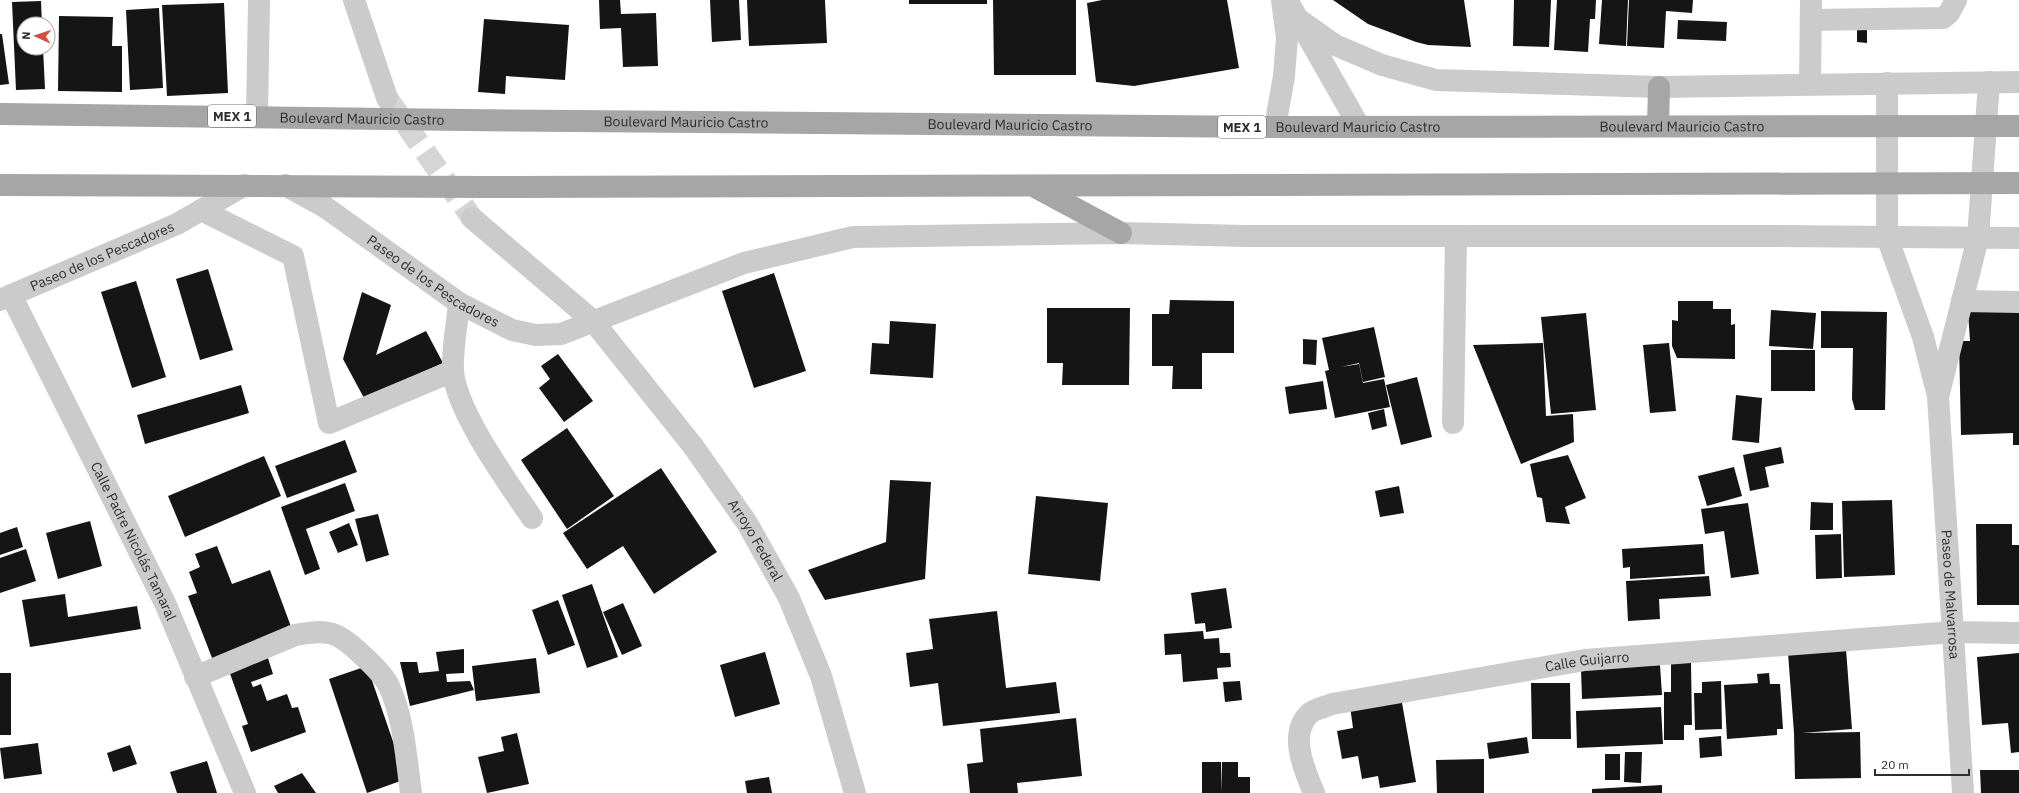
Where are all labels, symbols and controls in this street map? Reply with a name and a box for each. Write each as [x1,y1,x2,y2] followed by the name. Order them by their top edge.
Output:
[16,16,56,56] north arrow
[19,31,33,40] text: N
[208,105,256,127] road number: MEX 1
[279,109,445,129] street label: Boulevard Mauricio Castro
[603,112,769,132] street label: Boulevard Mauricio Castro
[927,115,1093,134] street label: Boulevard Mauricio Castro
[1218,116,1266,138] road number: MEX 1
[1599,117,1765,136] street label: Boulevard Mauricio Castro
[1275,118,1441,136] street label: Boulevard Mauricio Castro
[27,217,177,295] street label: Paseo de los Pescadores
[363,231,503,331] street label: Paseo de los Pescadores
[87,459,180,623] street label: Calle Padre Nicolás Tamaral
[724,496,787,584] street label: Arroyo Federal
[1937,529,1964,660] street label: Paseo de Malvarrosa
[1544,648,1630,676] street label: Calle Guijarro
[1875,751,1969,777] scale bar
[1881,757,1909,772] text: 20 m

